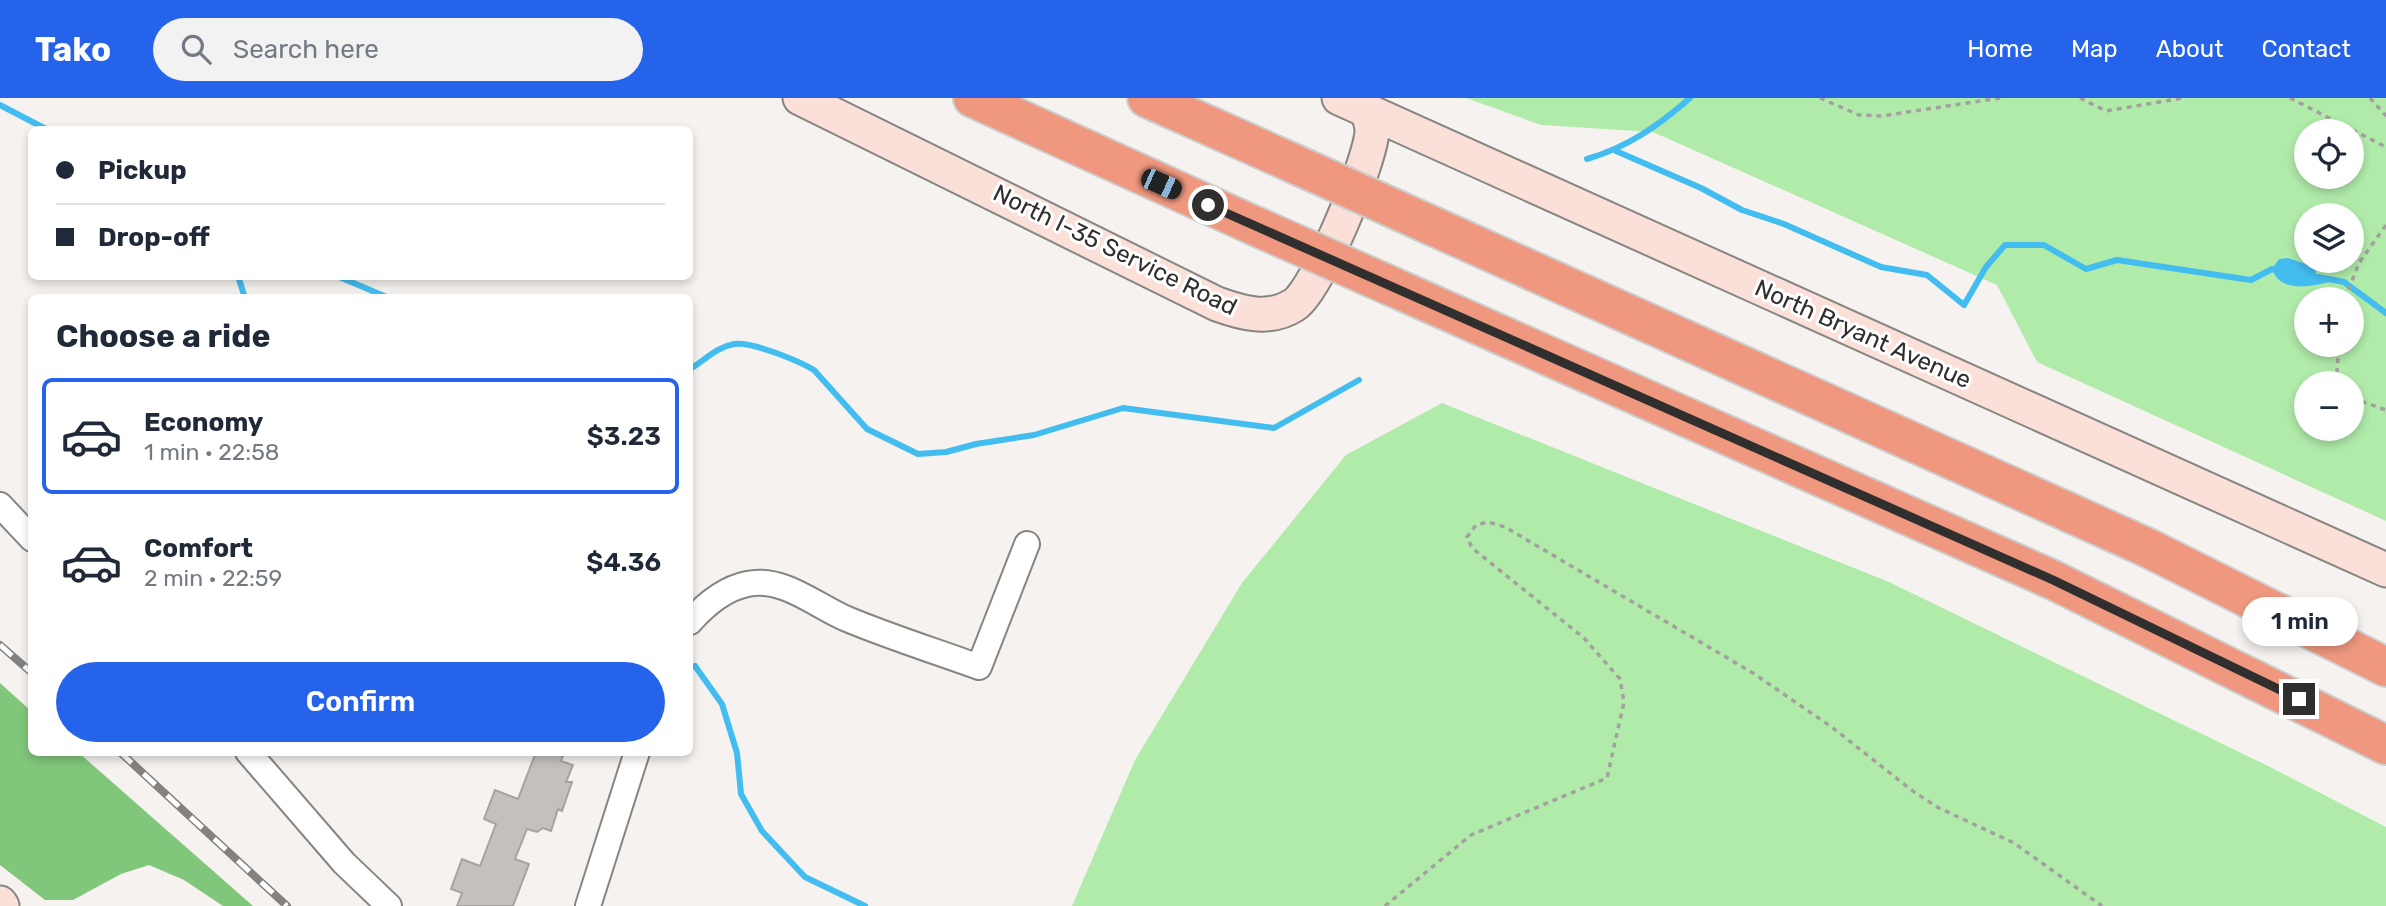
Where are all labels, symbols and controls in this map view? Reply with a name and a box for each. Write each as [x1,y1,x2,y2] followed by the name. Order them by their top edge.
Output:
[153,18,643,81] search box
[35,30,111,69] text: Tako
[177,30,215,68] icon: search
[233,34,379,65] text: Search here
[1967,35,2033,63] text: Home
[2071,35,2118,63] text: Map
[2156,35,2224,63] text: About
[2262,35,2351,63] text: Contact
[2294,119,2364,441] map controls
[2294,119,2364,189] button: locate
[98,155,187,186] text: Pickup
[1138,166,1185,202] car
[989,179,1241,321] street label: North I-35 Service Road
[1192,189,1224,221] route start
[2294,203,2364,273] button: layers
[98,222,210,253] text: Drop-off
[1751,274,1975,394] street label: North Bryant Avenue
[2294,287,2364,357] button: +
[56,317,270,355] text: Choose a ride
[2294,371,2364,441] button: −
[60,405,123,468] icon: car
[144,407,263,438] text: Economy
[587,421,661,452] text: $3.23
[144,438,279,466] text: 1 min · 22:58
[60,531,123,594] icon: car
[144,533,253,564] text: Comfort
[586,547,661,578] text: $4.36
[144,564,282,592] text: 2 min · 22:59
[2241,598,2357,646] callout: 1 min
[2271,607,2329,635] text: 1 min
[56,662,665,742] button: Confirm
[2283,683,2315,715] route end

